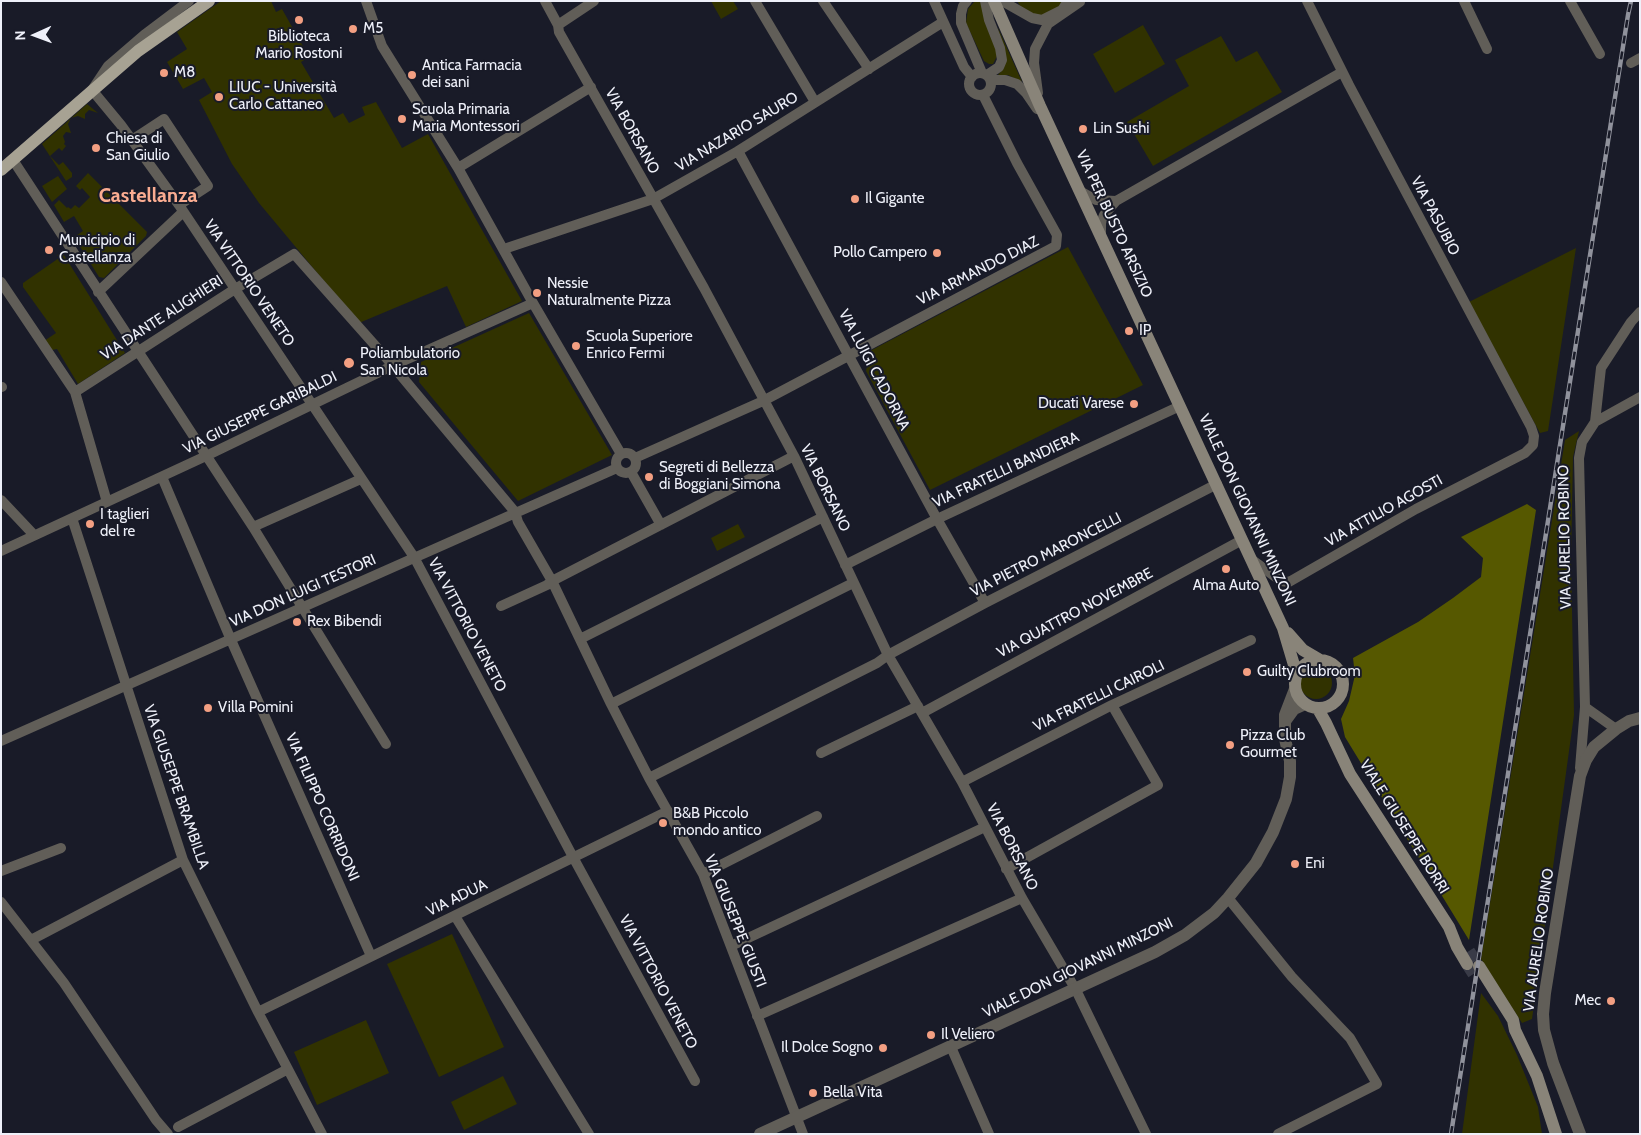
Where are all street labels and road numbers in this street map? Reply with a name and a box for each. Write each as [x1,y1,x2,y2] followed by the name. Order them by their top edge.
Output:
[601,85,663,177] street label: VIA BORSANO
[672,88,802,176] street label: VIA NAZARIO SAURO
[1072,147,1156,301] street label: VIA PER BUSTO ARSIZIO
[1407,173,1463,259] street label: VIA PASUBIO
[200,216,298,350] street label: VIA VITTORIO VENETO
[914,233,1042,309] street label: VIA ARMANDO DIAZ
[98,272,226,364] street label: VIA DANTE ALIGHIERI
[834,306,914,434] street label: VIA LUIGI CADORNA
[180,368,340,458] street label: VIA GIUSEPPE GARIBALDI
[1195,411,1299,609] street label: VIALE DON GIOVANNI MINZONI
[930,428,1082,512] street label: VIA FRATELLI BANDIERA
[796,441,854,535] street label: VIA BORSANO
[1555,465,1575,609] street label: VIA AURELIO ROBINO
[1322,471,1446,551] street label: VIA ATTILIO AGOSTI
[967,509,1125,601] street label: VIA PIETRO MARONCELLI
[227,551,379,631] street label: VIA DON LUIGI TESTORI
[424,555,510,695] street label: VIA VITTORIO VENETO
[994,564,1156,662] street label: VIA QUATTRO NOVEMBRE
[1030,656,1168,736] street label: VIA FRATELLI CAIROLI
[139,702,213,872] street label: VIA GIUSEPPE BRAMBILLA
[281,730,363,884] street label: VIA FILIPPO CORRIDONI
[1355,757,1453,897] street label: VIALE GIUSEPPE BORRI
[982,800,1042,894] street label: VIA BORSANO
[700,852,770,990] street label: VIA GIUSEPPE GIUSTI
[1520,867,1558,1013] street label: VIA AURELIO ROBINO
[424,876,490,920] street label: VIA ADUA
[615,912,701,1052] street label: VIA VITTORIO VENETO
[980,914,1176,1022] street label: VIALE DON GIOVANNI MINZONI

